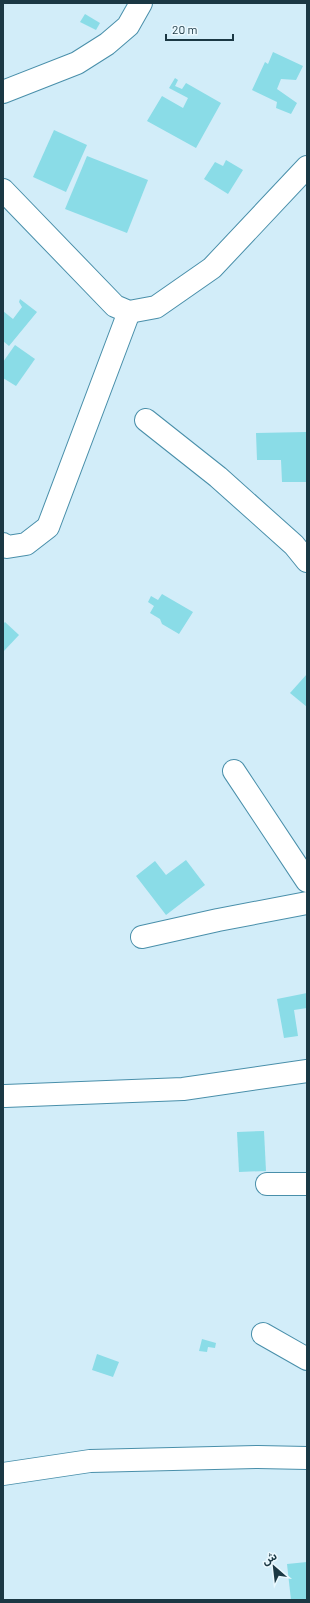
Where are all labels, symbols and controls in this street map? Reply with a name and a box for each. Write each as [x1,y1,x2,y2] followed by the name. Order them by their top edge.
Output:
[166,16,233,42] scale bar
[172,22,198,36] text: 20 m
[254,1547,294,1587] north arrow
[259,1548,279,1568] text: ش

